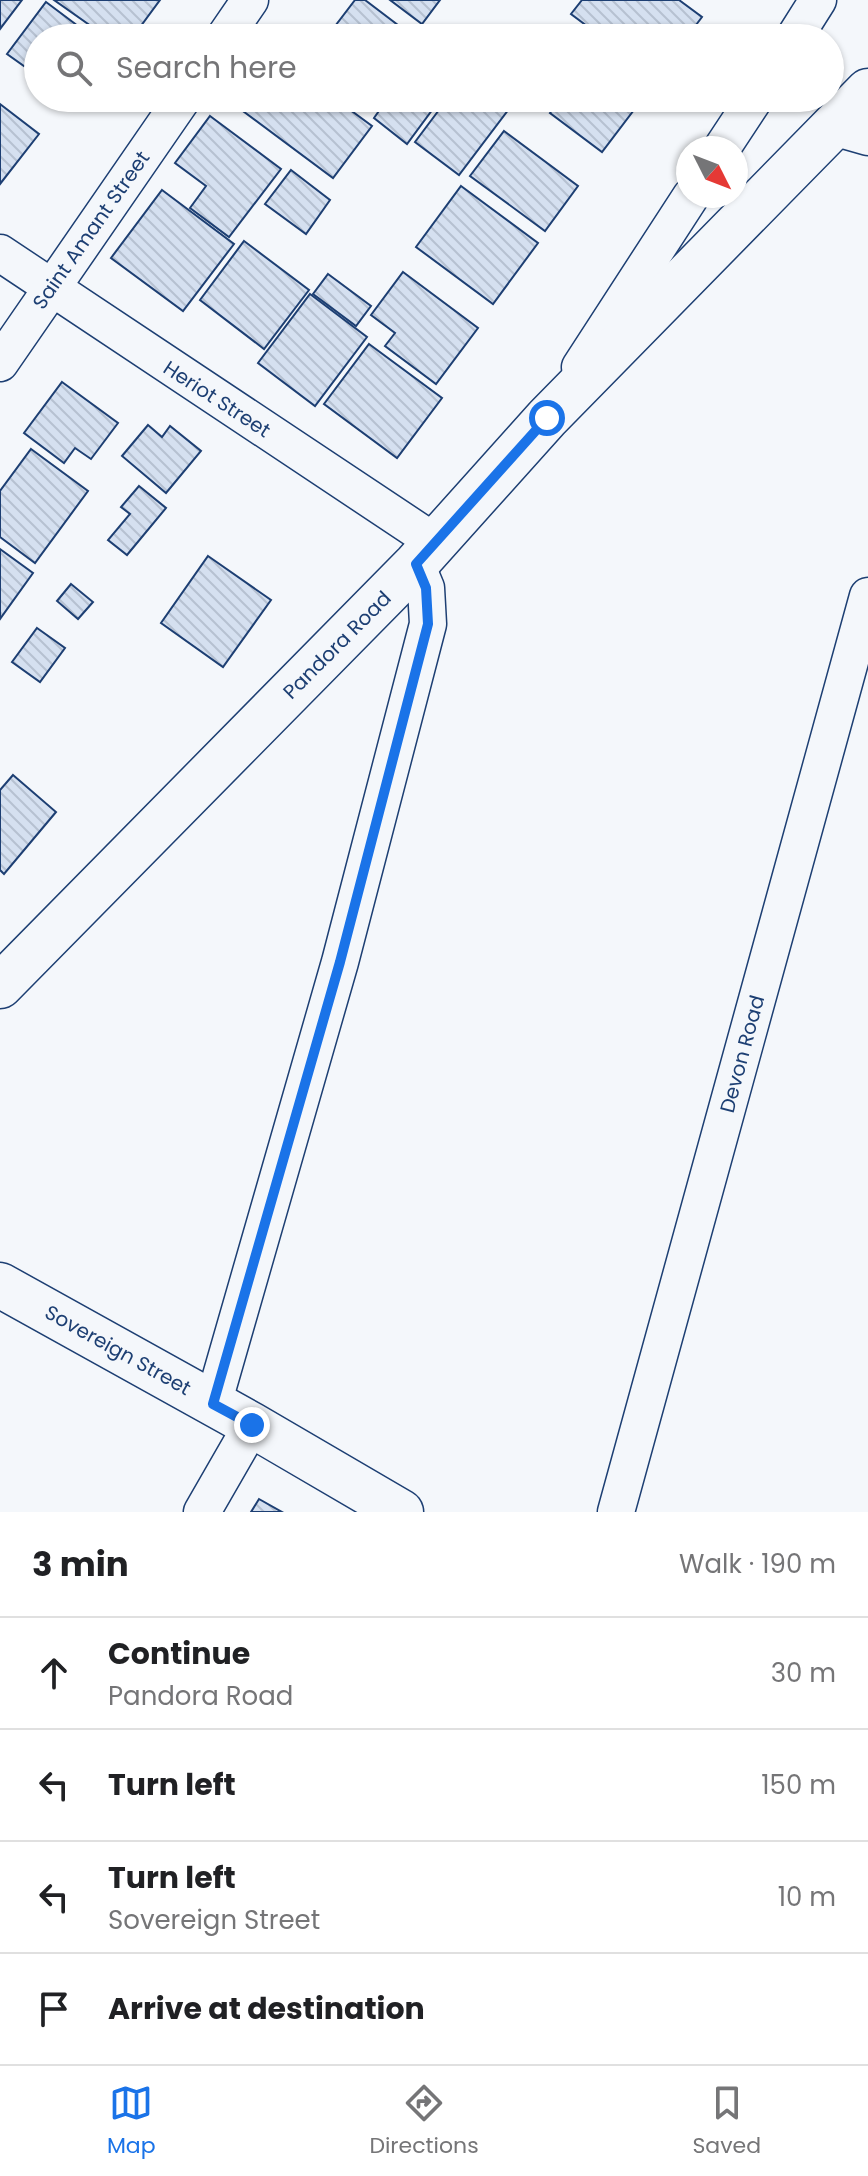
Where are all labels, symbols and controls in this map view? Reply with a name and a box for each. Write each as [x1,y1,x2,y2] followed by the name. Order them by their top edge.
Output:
[24,24,844,112] search box
[52,46,96,90] icon: search
[116,46,297,89] text: Search here
[676,136,748,208] north arrow
[26,145,156,315] street label: Saint Amant Street
[158,354,276,444] street label: Heriot Street
[529,400,565,436] route start
[277,585,397,705] street label: Pandora Road
[713,992,771,1116] street label: Devon Road
[40,1298,196,1402] street label: Sovereign Street
[234,1407,270,1443] route end
[32,1540,129,1588] text: 3 min
[679,1546,836,1582] text: Walk · 190 m
[108,1632,250,1675] text: Continue
[32,1651,76,1695] icon: ahead
[771,1655,836,1691] text: 30 m
[108,1678,293,1714] text: Pandora Road
[32,1763,76,1807] icon: left
[108,1763,236,1806] text: Turn left
[761,1767,836,1803] text: 150 m
[108,1856,236,1899] text: Turn left
[32,1875,76,1919] icon: left
[778,1879,836,1915] text: 10 m
[108,1902,320,1938] text: Sovereign Street
[32,1987,76,2031] icon: arrive
[108,1987,425,2030] text: Arrive at destination
[107,2081,156,2162] tab: Map
[369,2081,479,2162] tab: Directions
[692,2081,761,2162] tab: Saved

